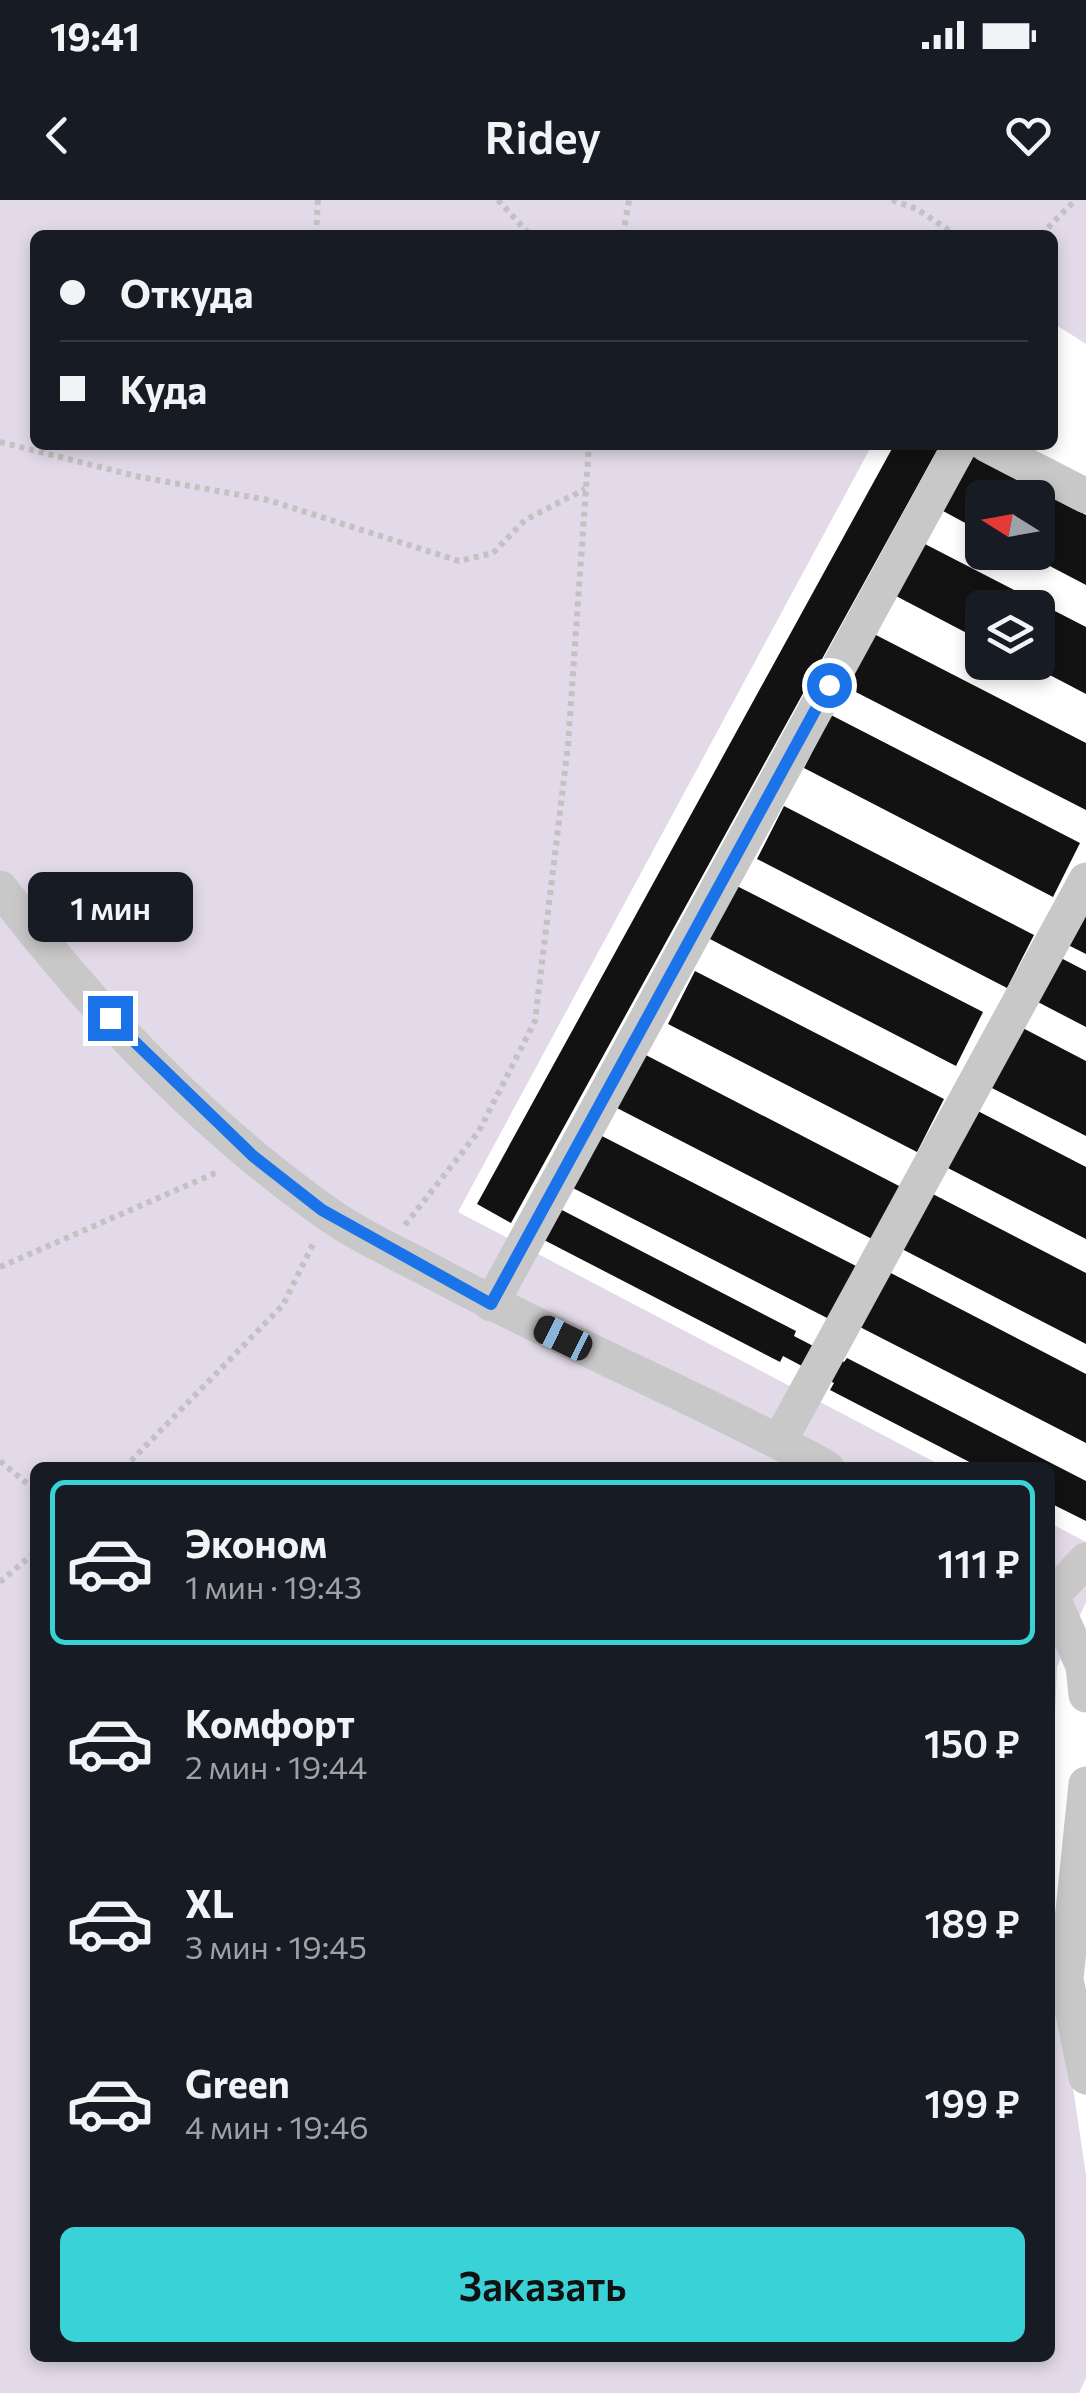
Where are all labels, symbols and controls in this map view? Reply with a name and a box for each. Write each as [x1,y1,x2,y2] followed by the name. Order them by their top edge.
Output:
[50,12,140,59] text: 19:41
[30,108,85,163] icon: back
[485,108,601,163] text: Ridey
[1001,108,1056,163] icon: heart
[120,269,253,316] text: Откуда
[120,365,207,412] text: Куда
[965,480,1055,570] north arrow
[965,480,1055,680] map controls
[965,590,1055,680] button: layers
[807,663,852,708] route start
[28,873,192,943] callout: 1 мин
[70,887,151,927] text: 1 мин
[88,996,133,1041] route end
[529,1311,597,1365] car
[65,1518,155,1608] icon: car
[185,1519,327,1566] text: Эконом
[937,1539,1020,1586] text: 111 ₽
[185,1566,362,1606] text: 1 мин · 19:43
[65,1698,155,1788] icon: car
[185,1699,355,1746] text: Комфорт
[924,1719,1020,1766] text: 150 ₽
[185,1746,367,1786] text: 2 мин · 19:44
[65,1878,155,1968] icon: car
[185,1879,234,1926] text: XL
[925,1899,1020,1946] text: 189 ₽
[185,1926,367,1966] text: 3 мин · 19:45
[65,2058,155,2148] icon: car
[185,2059,290,2106] text: Green
[925,2079,1020,2126] text: 199 ₽
[185,2106,369,2146] text: 4 мин · 19:46
[60,2227,1025,2342] button: Заказать

